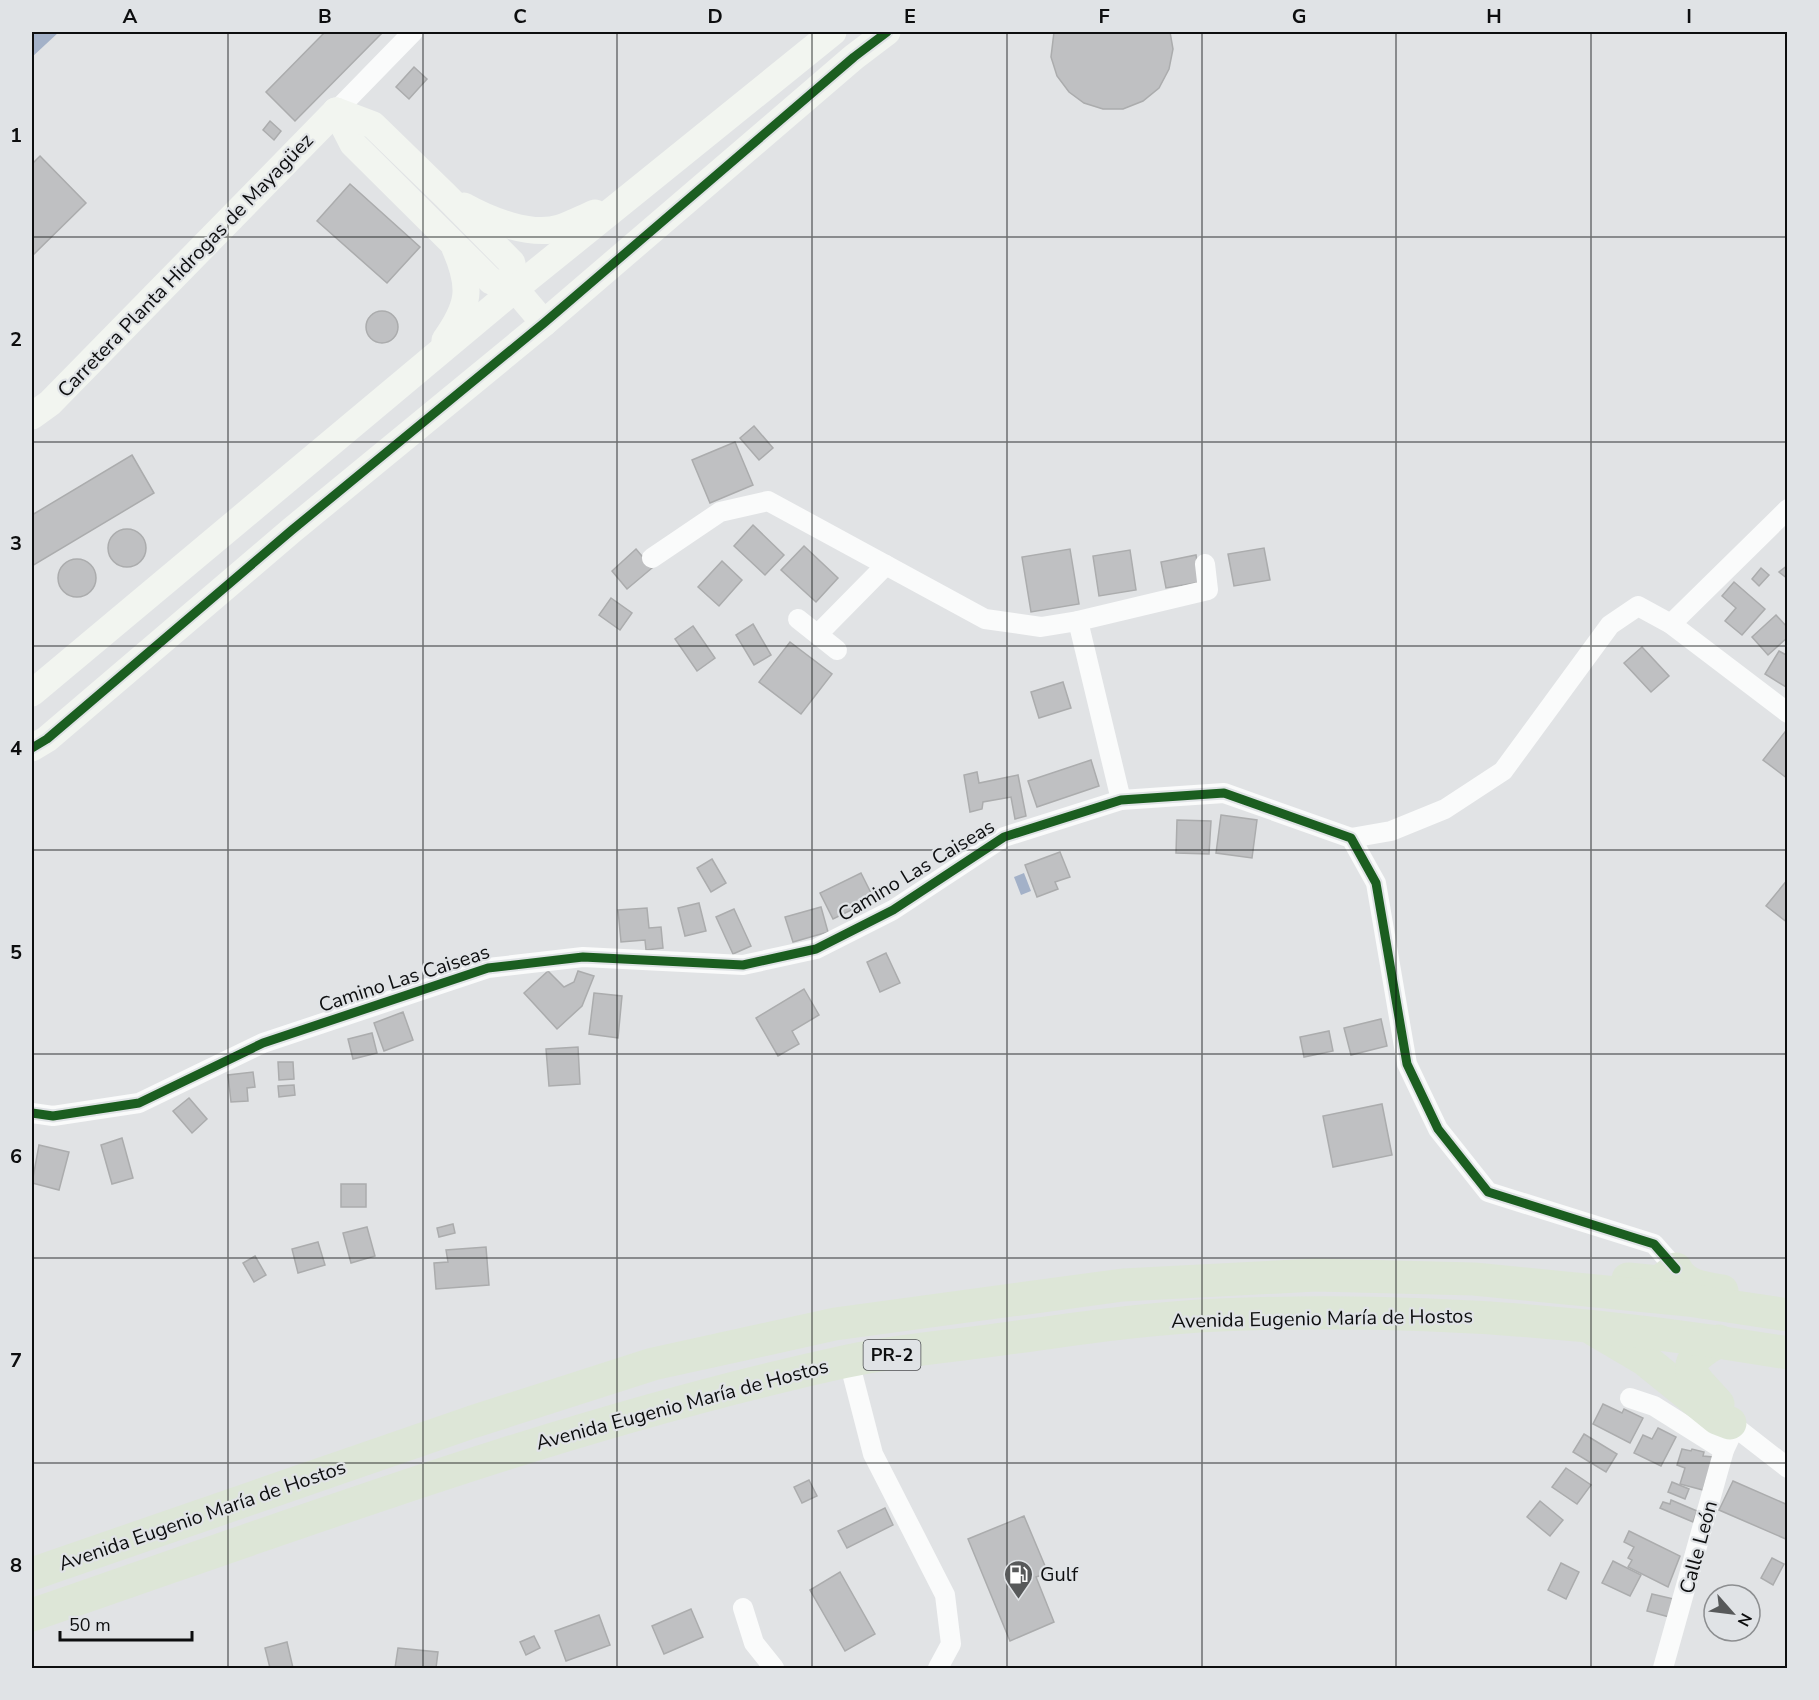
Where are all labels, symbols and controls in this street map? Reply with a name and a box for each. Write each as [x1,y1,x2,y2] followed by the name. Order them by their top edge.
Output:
[123,3,138,30] text: A
[318,3,332,30] text: B
[513,3,527,30] text: C
[707,3,723,30] text: D
[904,3,916,30] text: E
[1098,3,1110,30] text: F
[1292,3,1306,30] text: G
[1486,3,1502,30] text: H
[1686,3,1692,30] text: I
[10,122,22,149] text: 1
[51,127,319,403] street label: Carretera Planta Hidrogas de Mayagüez
[10,326,22,353] text: 2
[10,530,22,557] text: 3
[10,735,22,762] text: 4
[833,813,1000,928] street label: Camino Las Caiseas
[315,938,493,1019] street label: Camino Las Caiseas
[10,939,22,966] text: 5
[10,1143,22,1170] text: 6
[1171,1302,1473,1335] street label: Avenida Eugenio María de Hostos
[864,1340,920,1370] road number: PR-2
[10,1347,22,1374] text: 7
[533,1352,831,1457] street label: Avenida Eugenio María de Hostos
[55,1454,349,1577] street label: Avenida Eugenio María de Hostos
[1673,1498,1724,1597] street label: Calle León
[10,1552,22,1579] text: 8
[1003,1558,1035,1600] fuel station icon: Gulf
[1040,1561,1079,1588] place label: Gulf
[1702,1583,1762,1643] north arrow
[60,1604,192,1642] scale bar
[1732,1609,1757,1630] text: N
[69,1613,111,1637] text: 50 m

